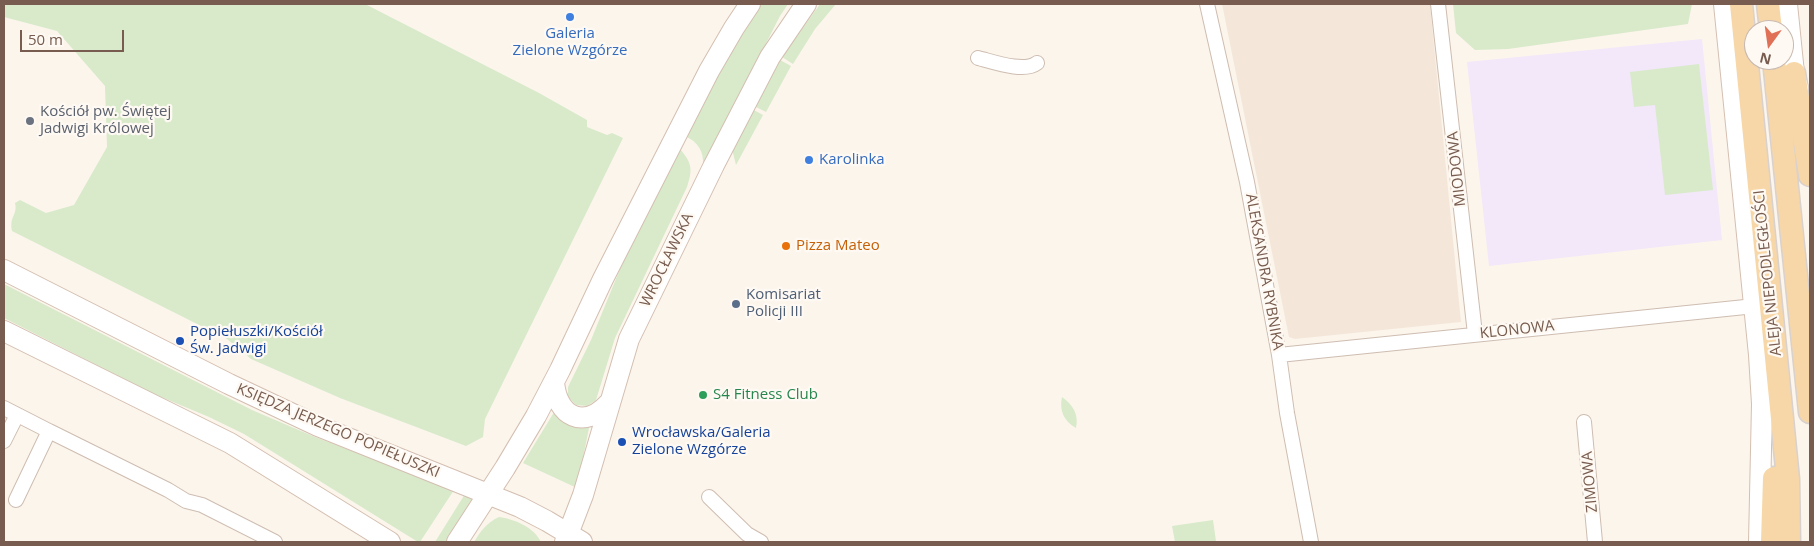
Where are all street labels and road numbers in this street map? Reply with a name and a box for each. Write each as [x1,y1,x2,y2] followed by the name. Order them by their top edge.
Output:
[1444,131,1470,207] street label: MIODOWA
[1750,189,1786,357] street label: ALEJA NIEPODLEGŁOŚCI
[1241,192,1287,352] street label: ALEKSANDRA RYBNIKA
[636,210,698,310] street label: WROCŁAWSKA
[1479,317,1555,343] street label: KLONOWA
[234,380,442,482] street label: KSIĘDZA JERZEGO POPIEŁUSZKI
[1578,451,1602,513] street label: ZIMOWA

